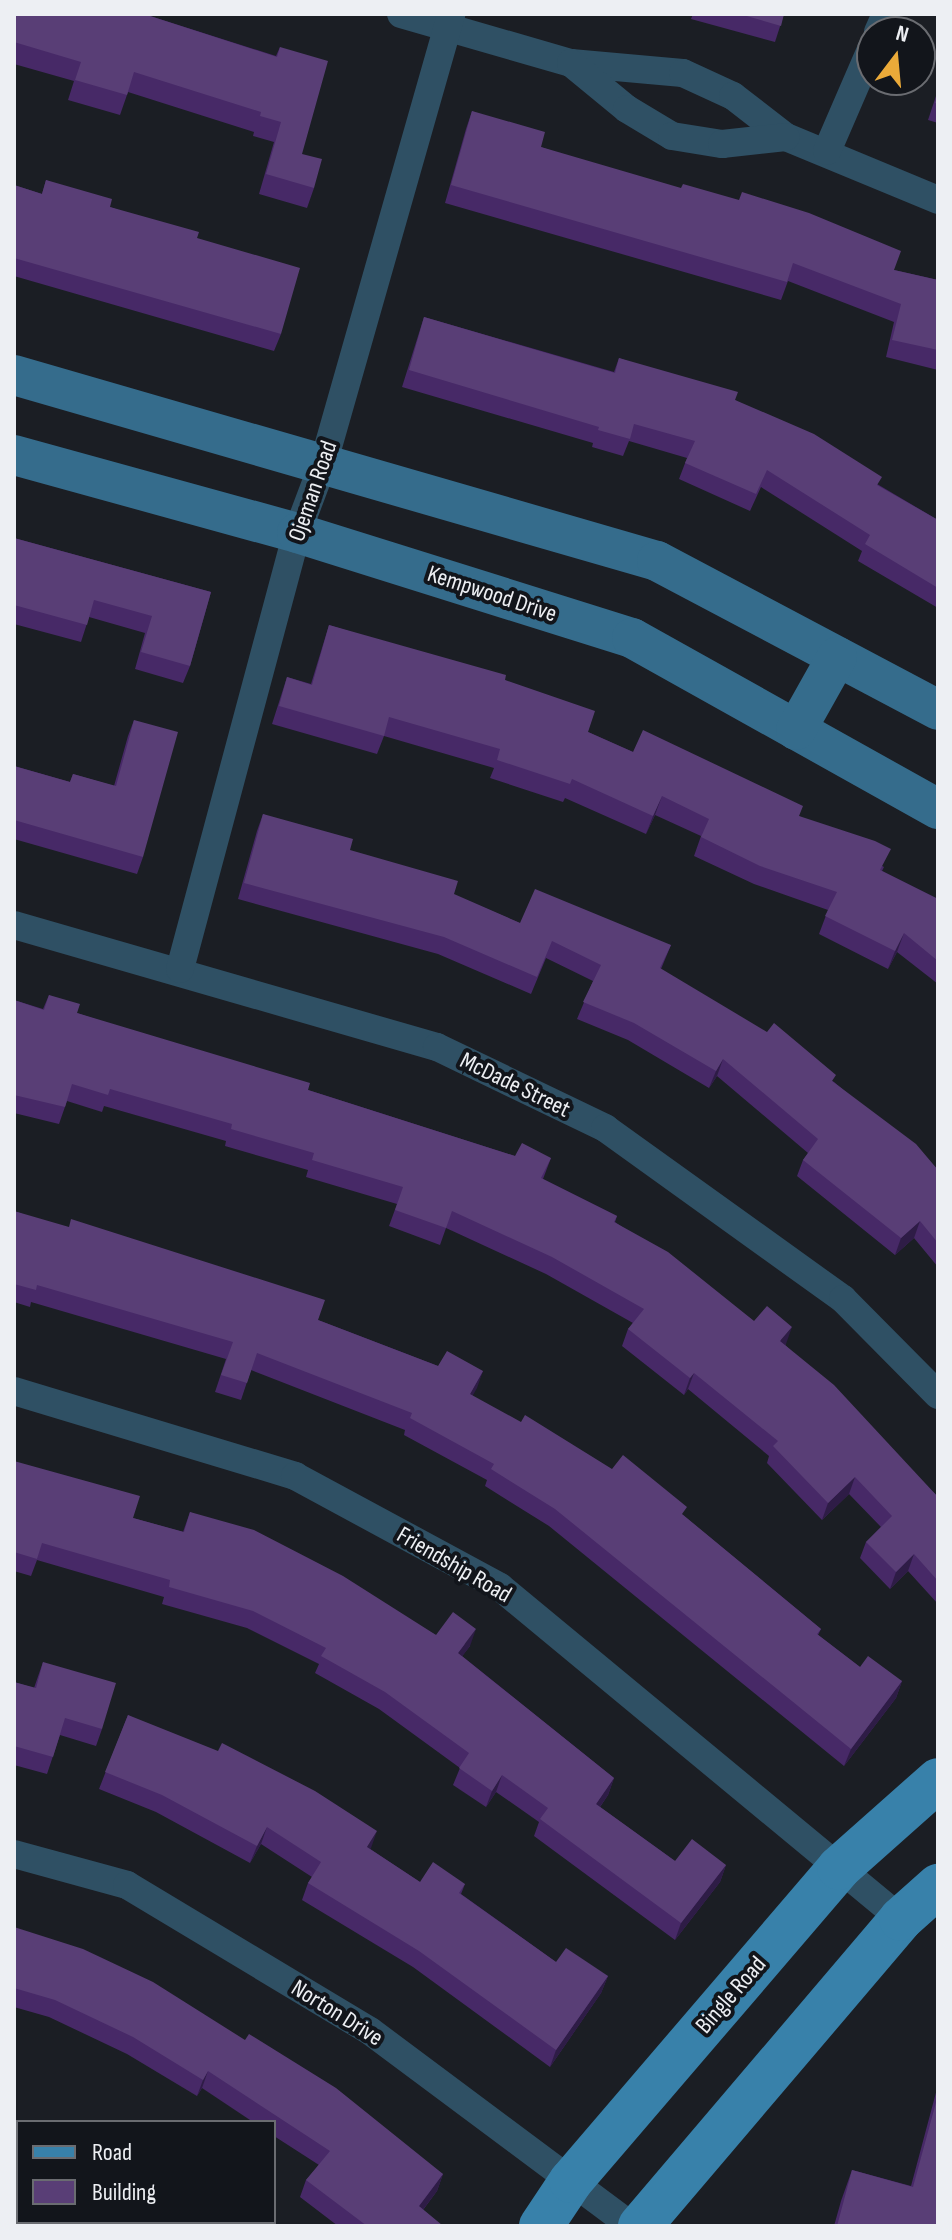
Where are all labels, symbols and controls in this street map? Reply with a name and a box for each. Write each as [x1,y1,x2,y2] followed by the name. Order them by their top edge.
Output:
[856,16,936,96] north arrow
[893,20,912,49] text: N
[282,437,344,545] street label: Ojeman Road
[424,560,560,628] street label: Kempwood Drive
[455,1046,575,1124] street label: McDade Street
[392,1521,516,1609] street label: Friendship Road
[690,1950,772,2040] street label: Bingle Road
[286,1974,388,2052] street label: Norton Drive
[16,2120,276,2224] legend
[92,2138,132,2167] text: Road
[92,2178,156,2207] text: Building

